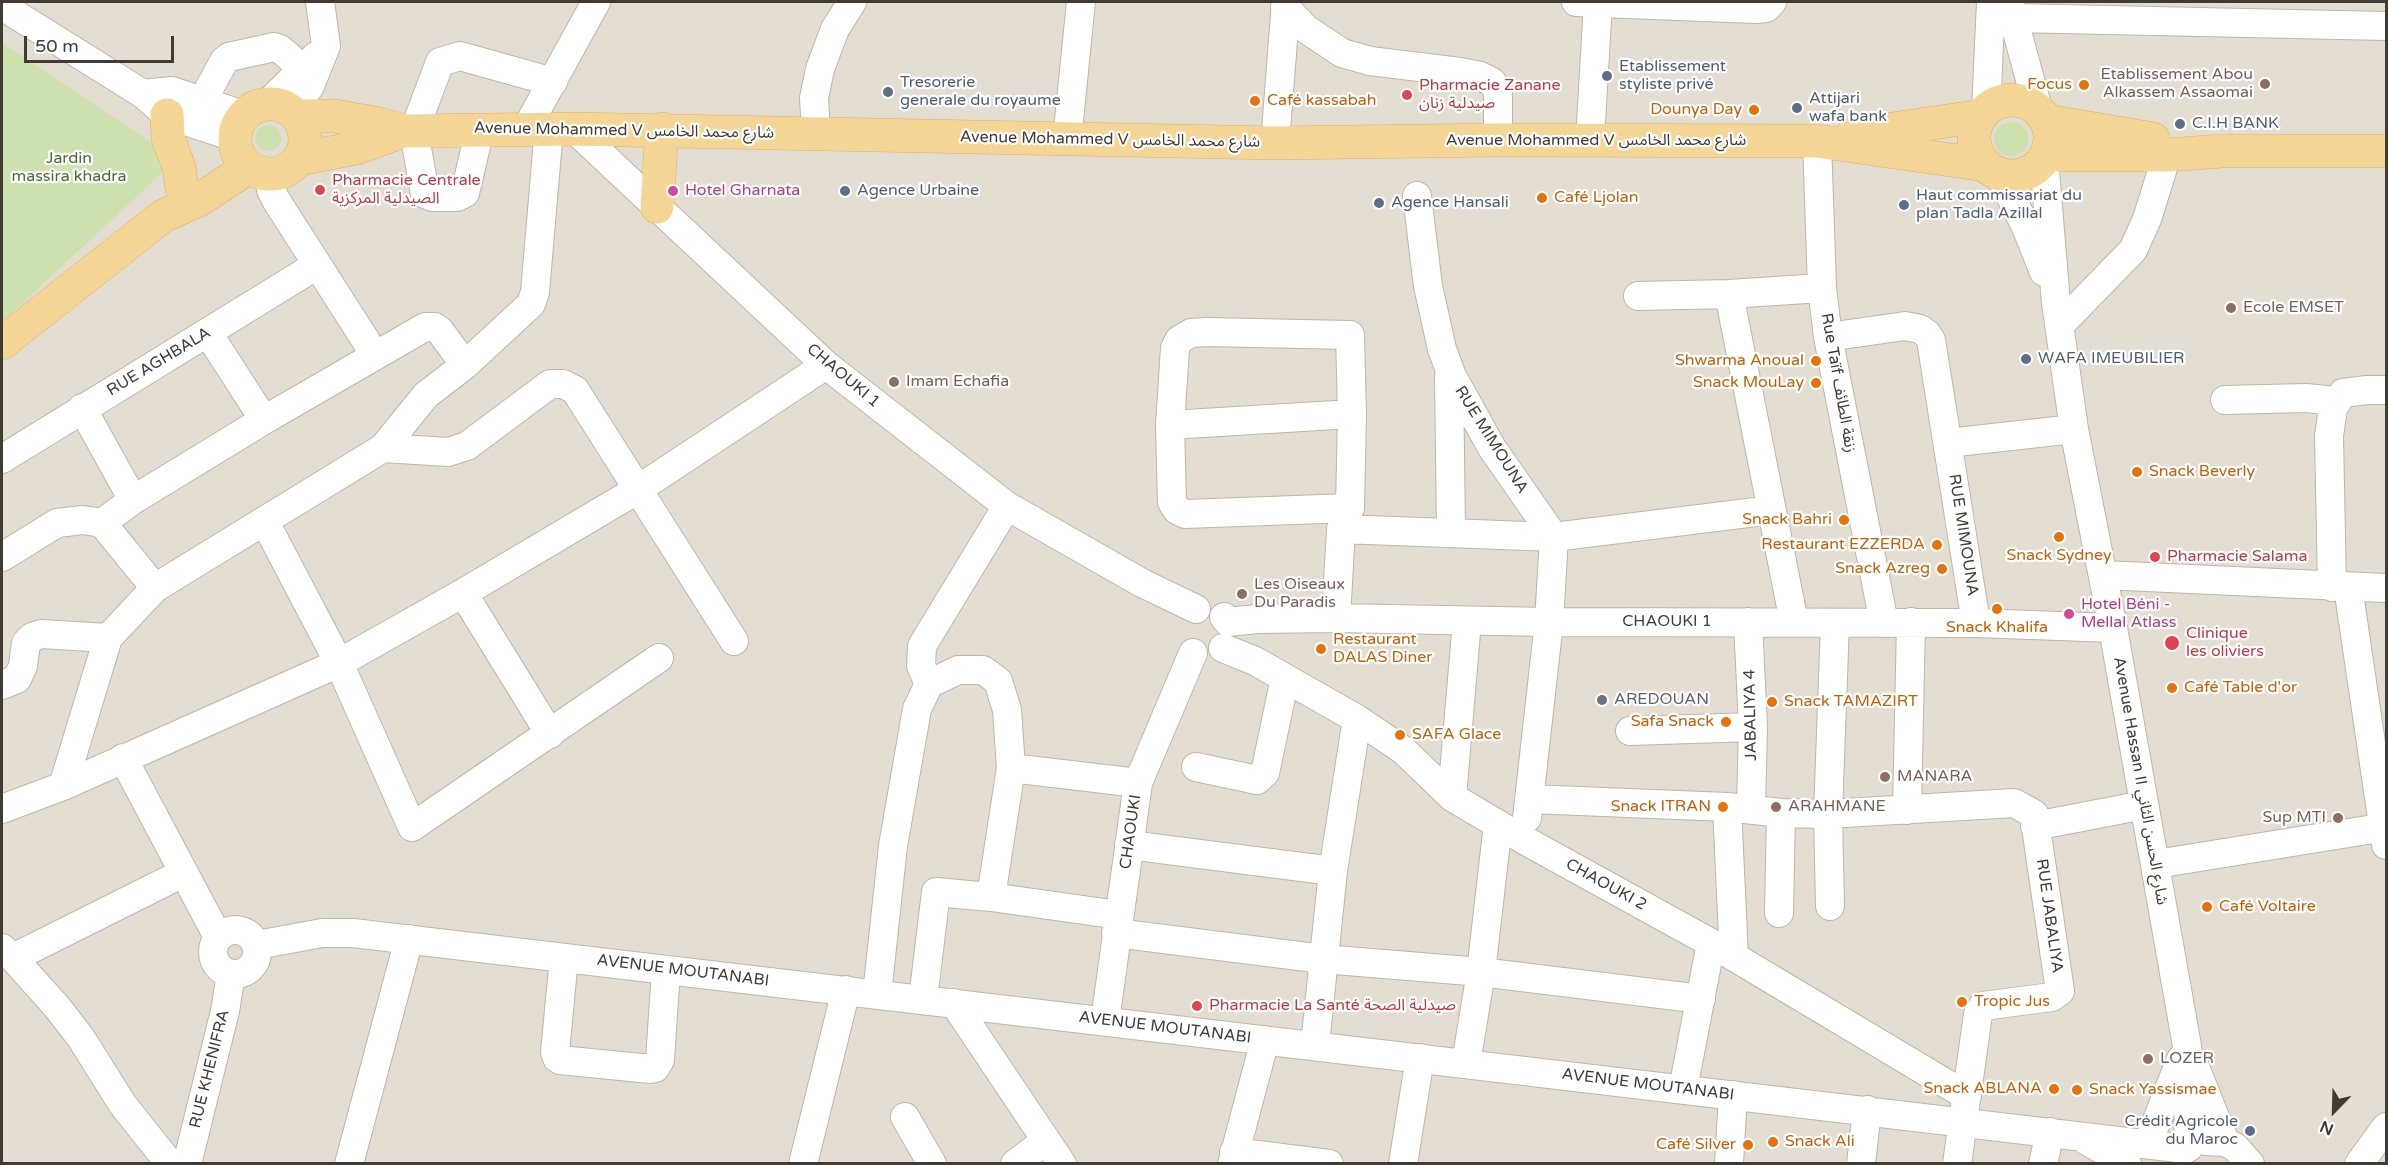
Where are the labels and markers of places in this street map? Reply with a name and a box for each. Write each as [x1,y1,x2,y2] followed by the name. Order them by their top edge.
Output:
[1619,57,1726,95] place label: Etablissement styliste privé
[2101,65,2253,103] place label: Etablissement Abou Alkassem Assaomai
[1600,69,1614,83] marker: Etablissement styliste privé
[900,73,1061,111] place label: Tresorerie generale du royaume
[2027,75,2072,95] place label: Focus
[1419,76,1561,114] place label: Pharmacie Zanane صيدلية زنان
[2258,77,2272,91] marker: Etablissement Abou Alkassem Assaomai
[2077,78,2091,92] marker: Focus
[881,85,895,99] marker: Tresorerie generale du royaume
[1400,88,1414,102] marker: Pharmacie Zanane صيدلية زنان
[1809,89,1887,127] place label: Attijari wafa bank
[1267,91,1377,111] place label: Café kassabah
[1248,94,1262,108] marker: Café kassabah
[1650,100,1742,120] place label: Dounya Day
[1790,101,1804,115] marker: Attijari wafa bank
[1747,103,1761,117] marker: Dounya Day
[2192,114,2279,134] place label: C.I.H BANK
[2173,117,2187,131] marker: C.I.H BANK
[332,171,481,209] place label: Pharmacie Centrale الصيدلية المركزية
[685,181,800,201] place label: Hotel Gharnata
[857,181,979,201] place label: Agence Urbaine
[313,183,327,197] marker: Pharmacie Centrale الصيدلية المركزية
[666,184,680,198] marker: Hotel Gharnata
[838,184,852,198] marker: Agence Urbaine
[1916,186,2082,224] place label: Haut commissariat du plan Tadla Azillal
[1554,188,1638,208] place label: Café Ljolan
[1535,191,1549,205] marker: Café Ljolan
[1391,193,1509,213] place label: Agence Hansali
[1372,196,1386,210] marker: Agence Hansali
[1897,198,1911,212] marker: Haut commissariat du plan Tadla Azillal
[2243,298,2344,318] place label: Ecole EMSET
[2224,301,2238,315] marker: Ecole EMSET
[2038,349,2184,369] place label: WAFA IMEUBILIER
[1675,351,1804,371] place label: Shwarma Anoual
[2019,352,2033,366] marker: WAFA IMEUBILIER
[1809,354,1823,368] marker: Shwarma Anoual
[906,372,1009,392] place label: Imam Echafia
[1693,373,1804,393] place label: Snack MouLay
[887,375,901,389] marker: Imam Echafia
[1809,376,1823,390] marker: Snack MouLay
[2149,462,2255,482] place label: Snack Beverly
[2130,465,2144,479] marker: Snack Beverly
[1742,510,1832,530] place label: Snack Bahri
[1837,513,1851,527] marker: Snack Bahri
[2052,530,2066,544] marker: Snack Sydney
[1761,535,1925,555] place label: Restaurant EZZERDA
[1930,538,1944,552] marker: Restaurant EZZERDA
[2006,546,2112,566] place label: Snack Sydney
[2167,547,2307,567] place label: Pharmacie Salama
[2148,550,2162,564] marker: Pharmacie Salama
[1835,559,1930,579] place label: Snack Azreg
[1935,562,1949,576] marker: Snack Azreg
[1254,575,1345,613] place label: Les Oiseaux Du Paradis
[1235,587,1249,601] marker: Les Oiseaux Du Paradis
[2081,595,2176,633] place label: Hotel Béni - Mellal Atlass
[1990,602,2004,616] marker: Snack Khalifa
[2062,607,2076,621] marker: Hotel Béni - Mellal Atlass
[1946,618,2048,638] place label: Snack Khalifa
[2186,624,2264,662] place label: Clinique les oliviers
[1333,630,1432,668] place label: Restaurant DALAS Diner
[2163,634,2181,652] marker: Clinique les oliviers
[1314,642,1328,656] marker: Restaurant DALAS Diner
[2184,678,2297,698] place label: Café Table d'or
[2165,681,2179,695] marker: Café Table d'or
[1614,690,1709,710] place label: AREDOUAN
[1784,692,1918,712] place label: Snack TAMAZIRT
[1595,693,1609,707] marker: AREDOUAN
[1765,695,1779,709] marker: Snack TAMAZIRT
[1631,712,1714,732] place label: Safa Snack
[1719,715,1733,729] marker: Safa Snack
[1412,725,1501,745] place label: SAFA Glace
[1393,728,1407,742] marker: SAFA Glace
[1897,767,1973,787] place label: MANARA
[1878,770,1892,784] marker: MANARA
[1611,797,1711,817] place label: Snack ITRAN
[1788,797,1886,817] place label: ARAHMANE
[1716,800,1730,814] marker: Snack ITRAN
[1769,800,1783,814] marker: ARAHMANE
[2263,808,2326,828] place label: Sup MTI
[2331,811,2345,825] marker: Sup MTI
[2219,897,2316,917] place label: Café Voltaire
[2200,900,2214,914] marker: Café Voltaire
[1974,992,2050,1012] place label: Tropic Jus
[1955,995,1969,1009] marker: Tropic Jus
[1209,996,1456,1016] place label: Pharmacie La Santé صيدلية الصحة
[1190,999,1204,1013] marker: Pharmacie La Santé صيدلية الصحة
[2160,1049,2214,1069] place label: LOZER
[2141,1052,2155,1066] marker: LOZER
[1923,1079,2042,1099] place label: Snack ABLANA
[2089,1080,2217,1100] place label: Snack Yassismae
[2047,1082,2061,1096] marker: Snack ABLANA
[2070,1083,2084,1097] marker: Snack Yassismae
[2125,1112,2238,1150] place label: Crédit Agricole du Maroc
[2243,1124,2257,1138] marker: Crédit Agricole du Maroc
[1785,1132,1855,1152] place label: Snack Ali
[1656,1135,1736,1155] place label: Café Silver
[1766,1135,1780,1149] marker: Snack Ali
[1741,1138,1755,1152] marker: Café Silver

